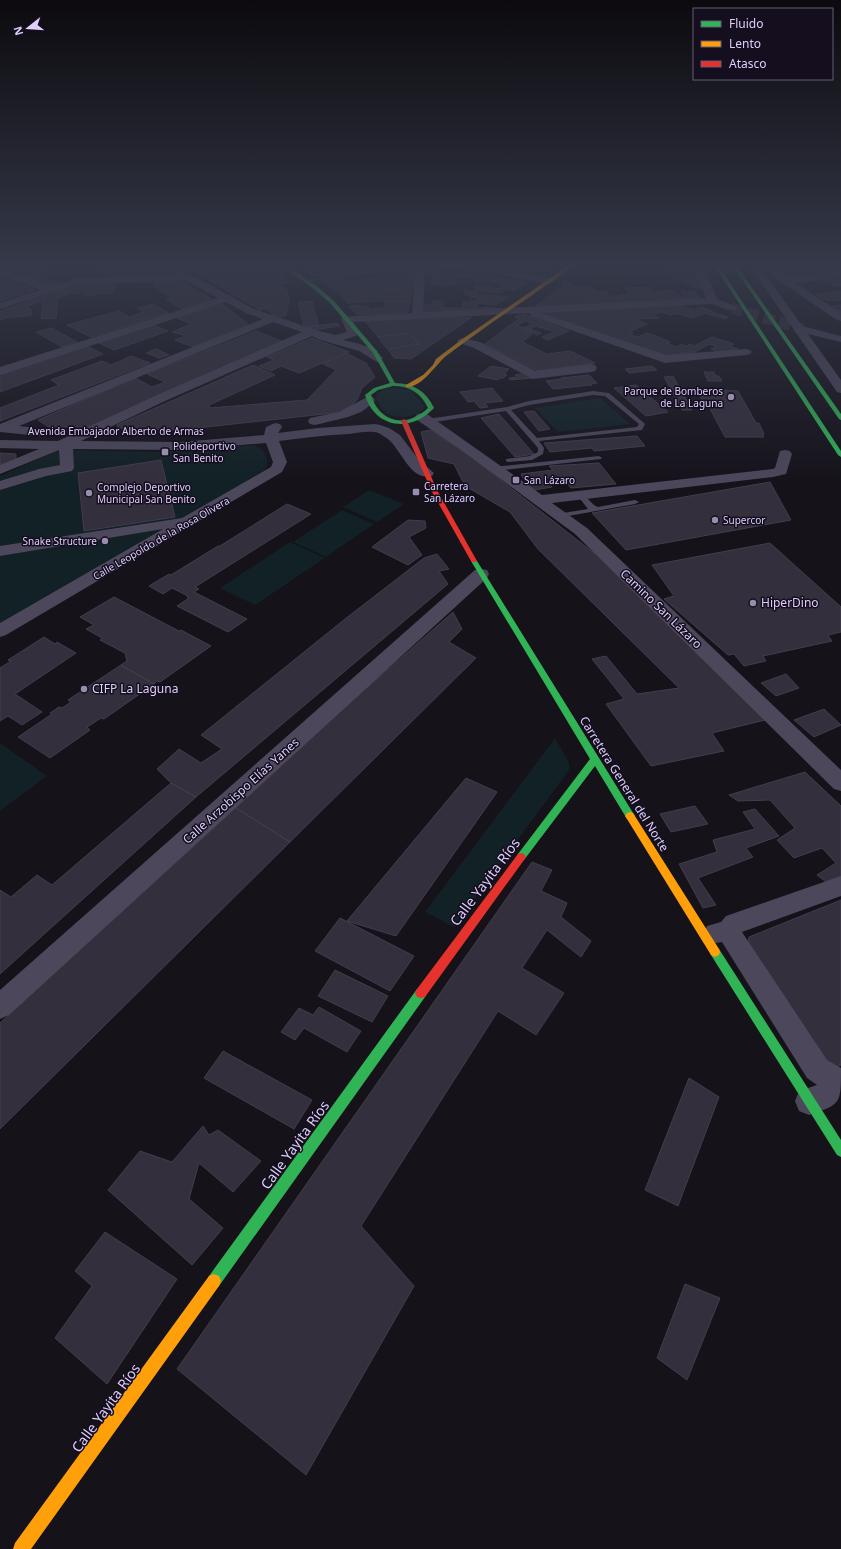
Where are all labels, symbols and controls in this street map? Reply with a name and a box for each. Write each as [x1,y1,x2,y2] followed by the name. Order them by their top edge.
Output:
[8,8,48,48] north arrow
[693,8,833,80] legend
[729,15,763,32] text: Fluido
[9,25,26,38] text: N
[729,35,761,52] text: Lento
[729,55,767,72] text: Atasco
[624,384,723,410] place label: Parque de Bomberos de La Laguna
[726,392,736,402] marker: Parque de Bomberos de La Laguna
[28,424,204,438] street label: Avenida Embajador Alberto de Armas
[173,439,236,465] place label: Polideportivo San Benito
[160,447,170,457] marker: Polideportivo San Benito
[524,473,575,487] place label: San Lázaro
[511,475,521,485] marker: San Lázaro
[424,479,475,505] place label: Carretera San Lázaro
[97,480,196,506] place label: Complejo Deportivo Municipal San Benito
[411,487,421,497] marker: Carretera San Lázaro
[84,488,94,498] marker: Complejo Deportivo Municipal San Benito
[90,493,232,583] street label: Calle Leopoldo de la Rosa Olivera
[723,513,765,527] place label: Supercor
[710,515,720,525] marker: Supercor
[23,534,97,548] place label: Snake Structure
[100,536,110,546] marker: Snake Structure
[617,565,706,652] street label: Camino San Lázaro
[761,594,819,611] place label: HiperDino
[748,598,758,608] marker: HiperDino
[92,680,178,697] place label: CIFP La Laguna
[79,684,89,694] marker: CIFP La Laguna
[576,713,673,855] street label: Carretera General del Norte
[179,734,303,848] street label: Calle Arzobispo Elías Yanes
[445,834,524,929] street label: Calle Yayita Ríos
[256,1096,333,1193] street label: Calle Yayita Ríos
[67,1359,144,1456] street label: Calle Yayita Ríos

